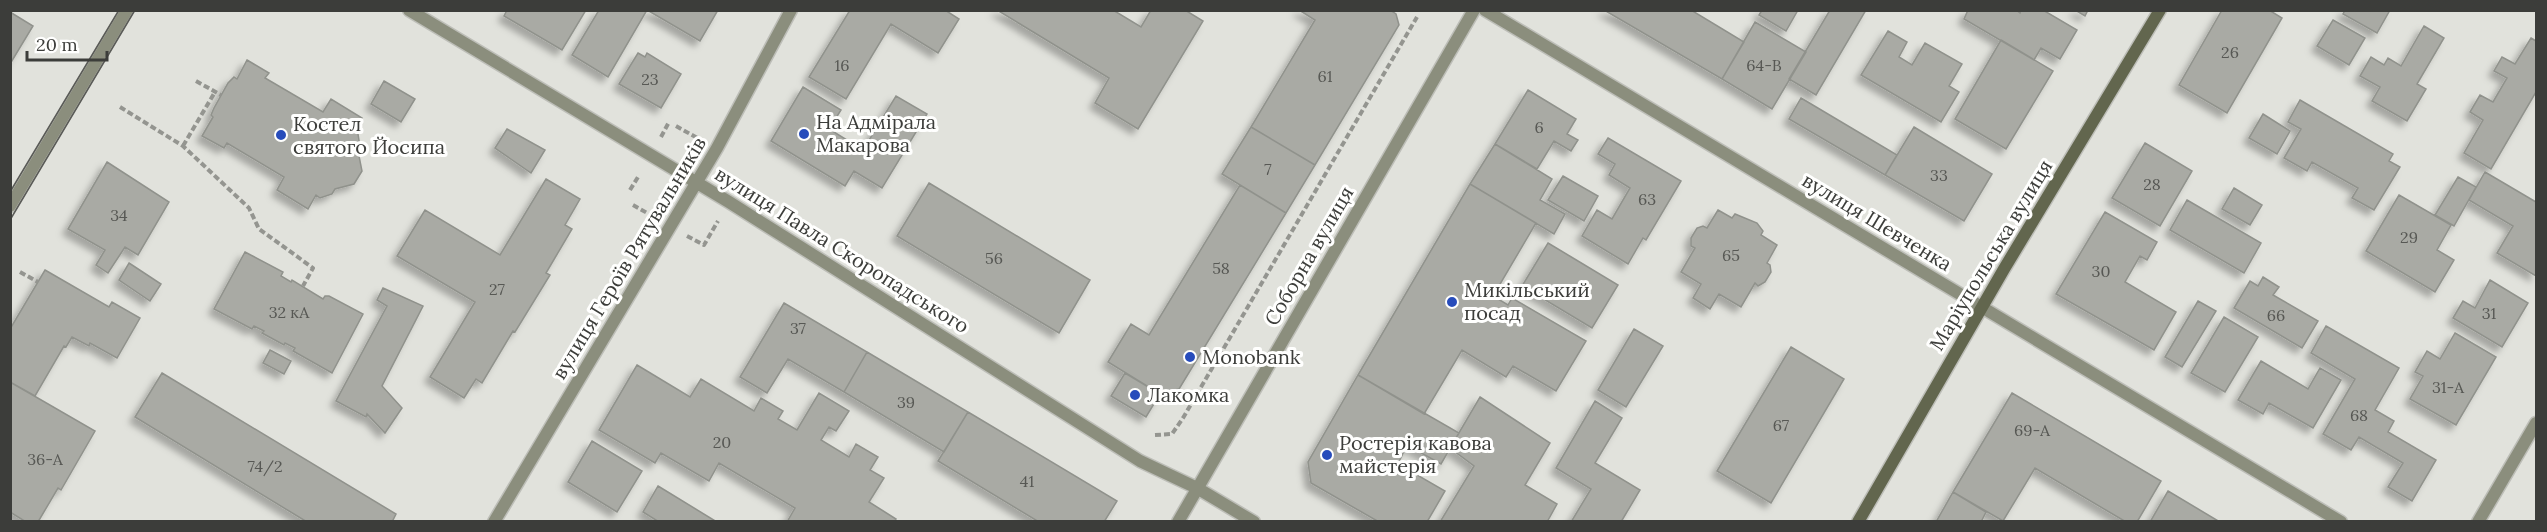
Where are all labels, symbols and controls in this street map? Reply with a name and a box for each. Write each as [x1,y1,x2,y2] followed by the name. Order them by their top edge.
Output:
[27,24,106,62] scale bar
[36,33,78,56] text: 20 m
[2221,42,2239,62] house number: 26
[834,55,850,75] house number: 16
[1746,55,1782,75] house number: 64-В
[1317,66,1333,86] house number: 61
[641,69,659,89] house number: 23
[816,109,936,157] place label: На Адмірала Макарова
[293,111,445,159] place label: Костел святого Йосипа
[1534,117,1544,137] house number: 6
[797,127,811,141] marker: На Адмірала Макарова
[274,128,288,142] marker: Костел святого Йосипа
[546,132,711,384] street label: вулиця Героїв Рятувальників
[1924,155,2057,355] street label: Маріупольська вулиця
[1264,159,1272,179] house number: 7
[711,161,974,338] street label: вулиця Павла Скоропадського
[1930,165,1948,185] house number: 33
[1798,167,1957,276] street label: вулиця Шевченка
[2143,174,2161,194] house number: 28
[1259,182,1359,330] street label: Соборна вулиця
[1638,189,1656,209] house number: 63
[110,205,128,225] house number: 34
[2400,227,2418,247] house number: 29
[1722,245,1740,265] house number: 65
[985,248,1003,268] house number: 56
[1212,258,1230,278] house number: 58
[2092,261,2110,281] house number: 30
[1464,277,1590,325] place label: Микільський посад
[489,279,506,299] house number: 27
[1445,295,1459,309] marker: Микільський посад
[269,302,310,322] house number: 32 кА
[2482,303,2497,323] house number: 31
[2267,305,2285,325] house number: 66
[790,318,807,338] house number: 37
[1202,344,1301,369] place label: Monobank
[1183,350,1197,364] marker: Monobank
[2432,377,2465,397] house number: 31-А
[1147,382,1229,407] place label: Лакомка
[1128,388,1142,402] marker: Лакомка
[897,392,915,412] house number: 39
[2350,405,2368,425] house number: 68
[1773,415,1790,435] house number: 67
[2014,420,2051,440] house number: 69-А
[1339,430,1492,478] place label: Ростерія кавова майстерія
[713,432,731,452] house number: 20
[1320,448,1334,462] marker: Ростерія кавова майстерія
[27,449,64,469] house number: 36-А
[247,456,283,477] house number: 74/2
[1020,471,1034,491] house number: 41

